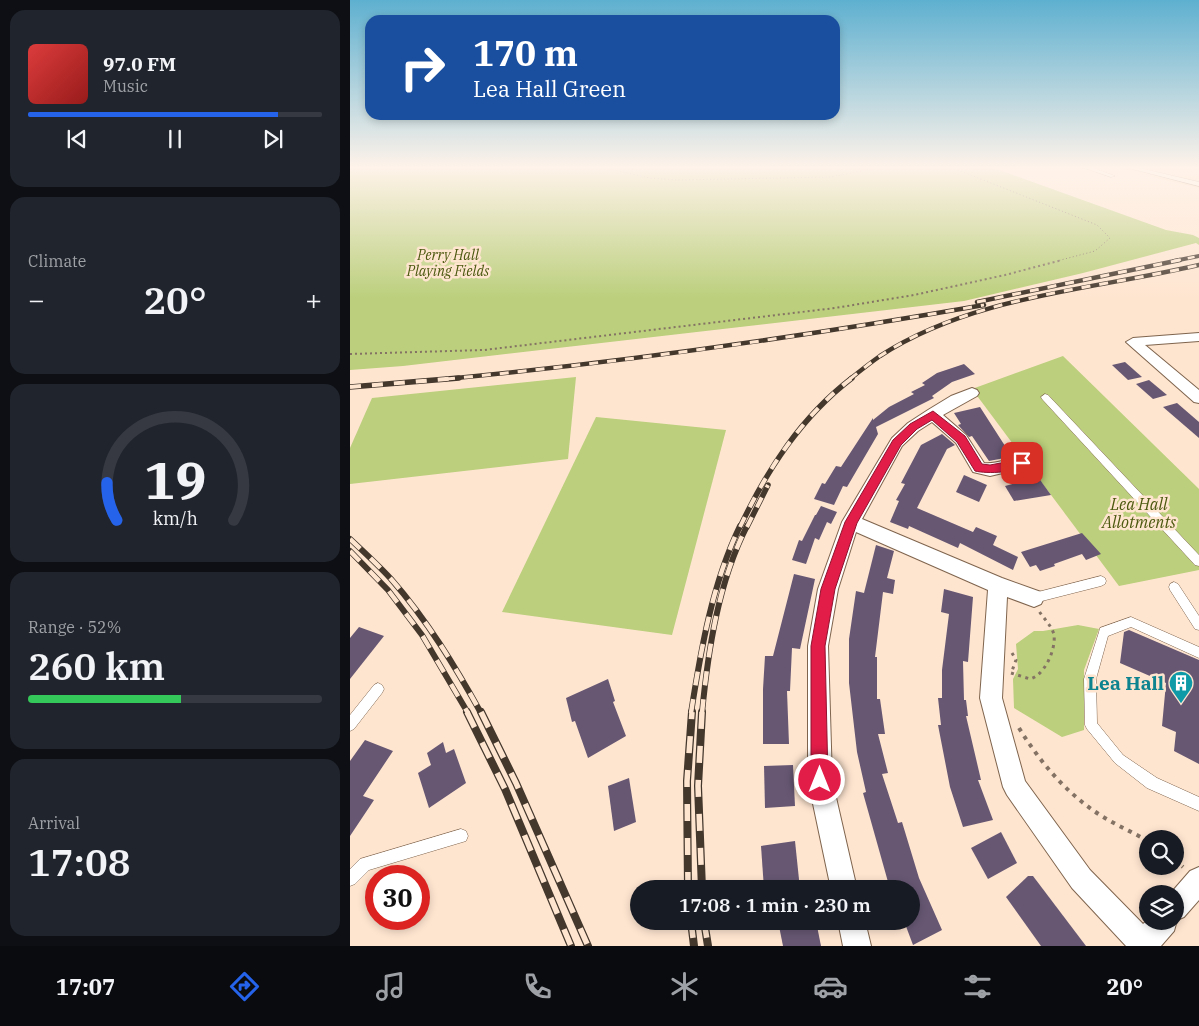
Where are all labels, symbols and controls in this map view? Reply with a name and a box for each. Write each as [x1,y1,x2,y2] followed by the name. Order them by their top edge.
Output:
[473,30,578,76] text: 170 m
[390,35,455,100] icon: right
[103,52,176,76] text: 97.0 FM
[473,74,626,103] text: Lea Hall Green
[103,76,148,96] text: Music
[63,125,91,153] icon: previous
[161,125,189,153] icon: pause
[259,125,287,153] icon: next
[406,246,490,280] park label: Perry Hall Playing Fields
[28,251,86,271] text: Climate
[143,275,207,324] text: 20°
[28,281,45,318] text: −
[305,281,322,318] text: +
[1001,442,1043,484] pin
[144,446,206,513] text: 19
[1008,449,1036,477] icon: arrive
[1101,494,1176,532] park label: Lea Hall Allotments
[152,507,198,530] text: km/h
[28,617,121,637] text: Range · 52%
[28,641,165,690] text: 260 km
[1168,670,1194,704] building icon: Lea Hall
[1087,671,1164,695] place label: Lea Hall
[793,753,845,805] position arrow
[28,813,80,833] text: Arrival
[1139,830,1184,930] map controls
[1139,830,1184,875] button: search
[28,837,131,886] text: 17:08
[365,865,430,930] speed limit sign: 30
[1139,885,1184,930] button: layers
[679,893,871,917] text: 17:08 · 1 min · 230 m
[227,969,262,1004] icon: directions
[373,969,408,1004] icon: music
[520,969,555,1004] icon: phone
[667,969,702,1004] icon: climate
[813,969,848,1004] icon: car
[960,969,995,1004] icon: filters
[56,972,115,1001] text: 17:07
[1106,972,1143,1001] text: 20°

